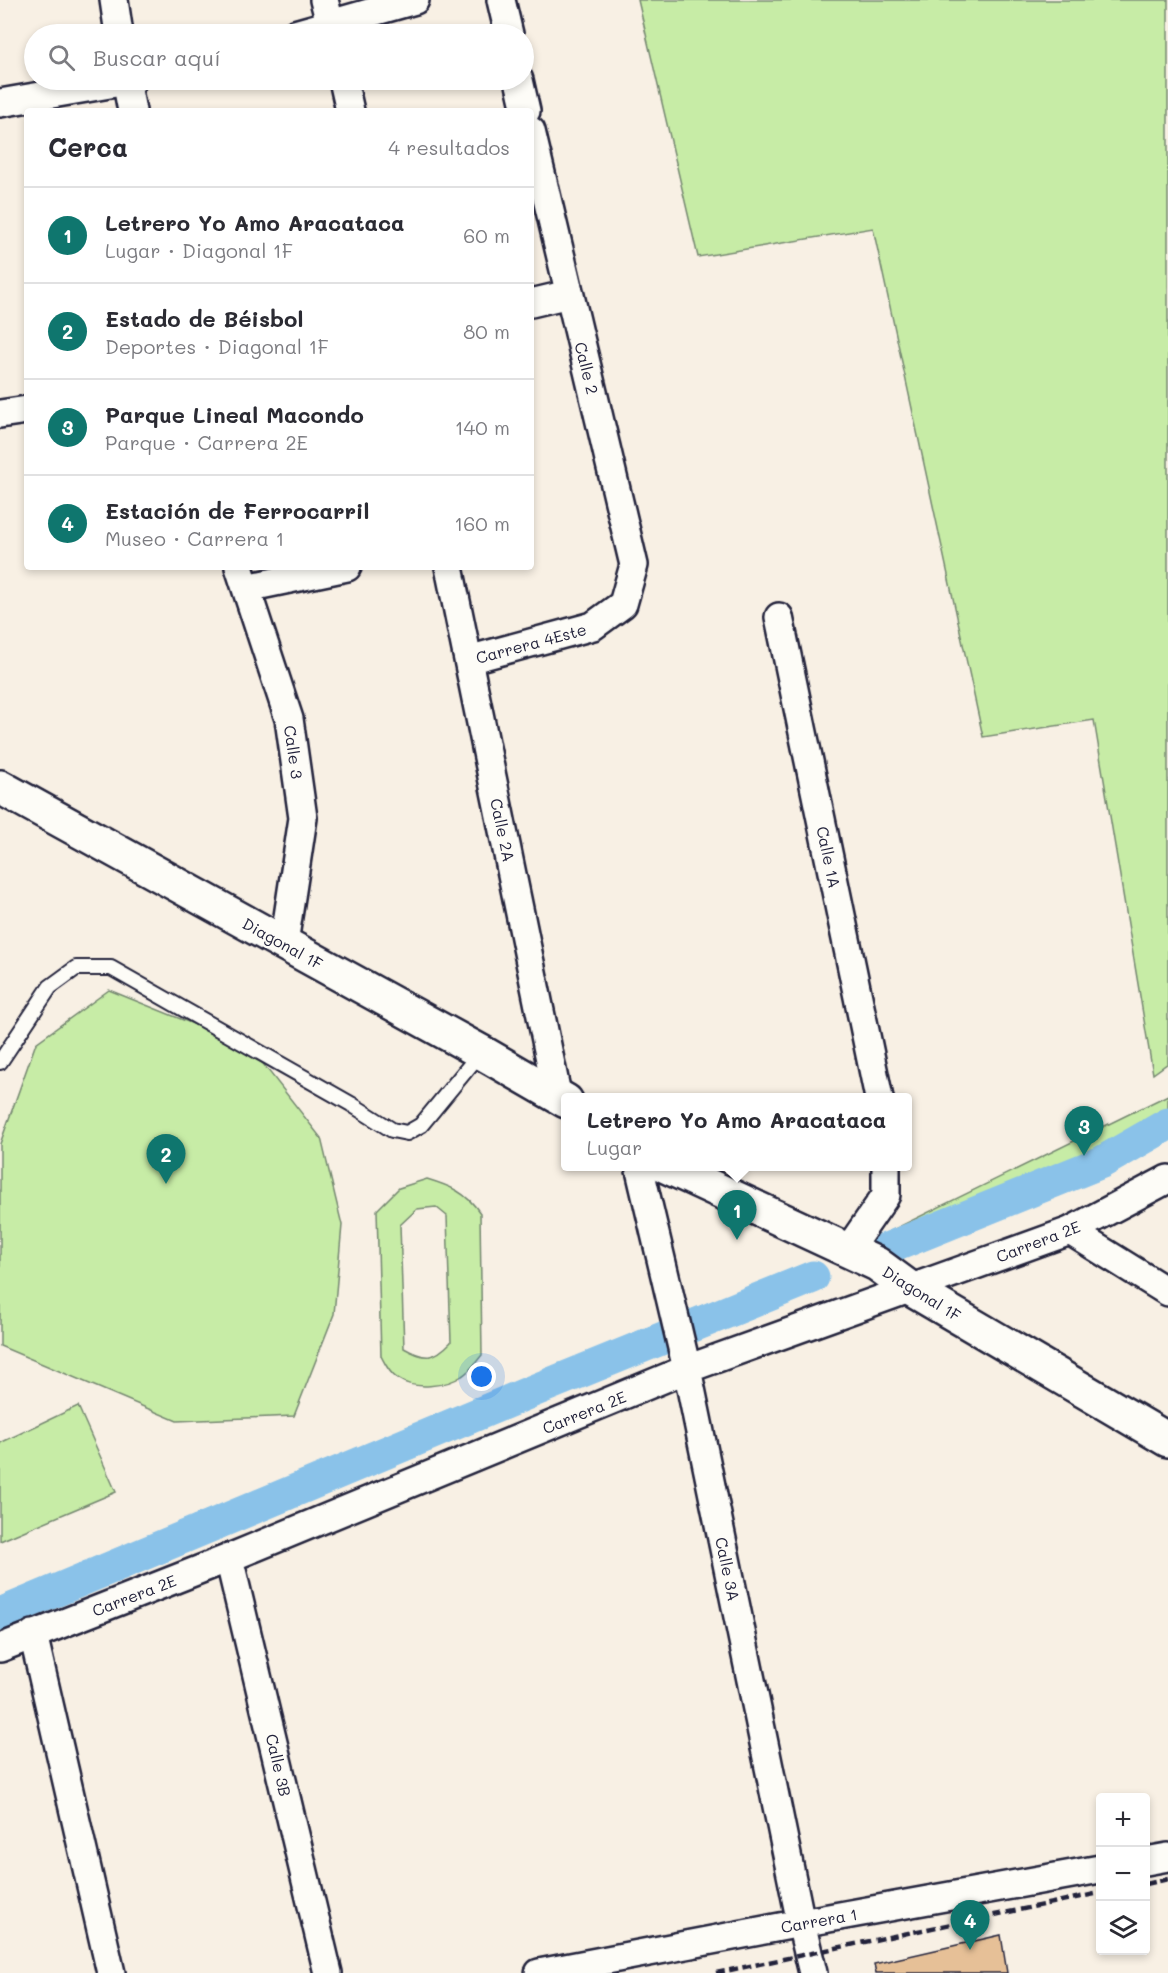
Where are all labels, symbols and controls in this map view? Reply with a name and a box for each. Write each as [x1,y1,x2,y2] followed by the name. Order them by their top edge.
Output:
[24,24,534,90] search box
[45,41,78,74] icon: search
[93,43,221,72] text: Buscar aquí
[48,130,128,164] text: Cerca
[388,134,510,160] text: 4 resultados
[105,208,405,237] text: Letrero Yo Amo Aracataca
[63,222,72,248] text: 1
[463,222,510,248] text: 60 m
[105,237,293,263] text: Lugar · Diagonal 1F
[105,304,303,333] text: Estado de Béisbol
[62,318,73,344] text: 2
[463,318,510,344] text: 80 m
[105,333,329,359] text: Deportes · Diagonal 1F
[570,340,604,396] street label: Calle 2
[105,400,364,429] text: Parque Lineal Macondo
[62,414,74,440] text: 3
[455,414,510,440] text: 140 m
[105,429,308,455] text: Parque · Carrera 2E
[105,496,369,525] text: Estación de Ferrocarril
[61,510,74,536] text: 4
[454,510,510,536] text: 160 m
[105,525,284,551] text: Museo · Carrera 1
[473,618,589,668] street label: Carrera 4Este
[280,724,308,780] street label: Calle 3
[486,796,520,864] street label: Calle 2A
[812,824,846,890] street label: Calle 1A
[239,912,327,974] street label: Diagonal 1F
[561,1093,912,1171] popup
[587,1105,886,1134] text: Letrero Yo Amo Aracataca
[1064,1106,1104,1156] pin: 3
[146,1134,186,1184] pin: 2
[587,1134,642,1160] text: Lugar
[718,1190,756,1240] pin: 1
[993,1215,1083,1267] street label: Carrera 2E
[879,1261,965,1325] street label: Diagonal 1F
[467,1362,496,1391] your location
[539,1386,629,1438] street label: Carrera 2E
[711,1535,745,1603] street label: Calle 3A
[89,1569,179,1621] street label: Carrera 2E
[262,1732,296,1798] street label: Calle 3B
[1096,1793,1150,1955] map controls
[1096,1793,1150,1847] button: +
[1096,1847,1150,1901] button: −
[950,1900,990,1950] pin: 4
[1096,1901,1150,1955] button: layers
[779,1903,859,1937] street label: Carrera 1

